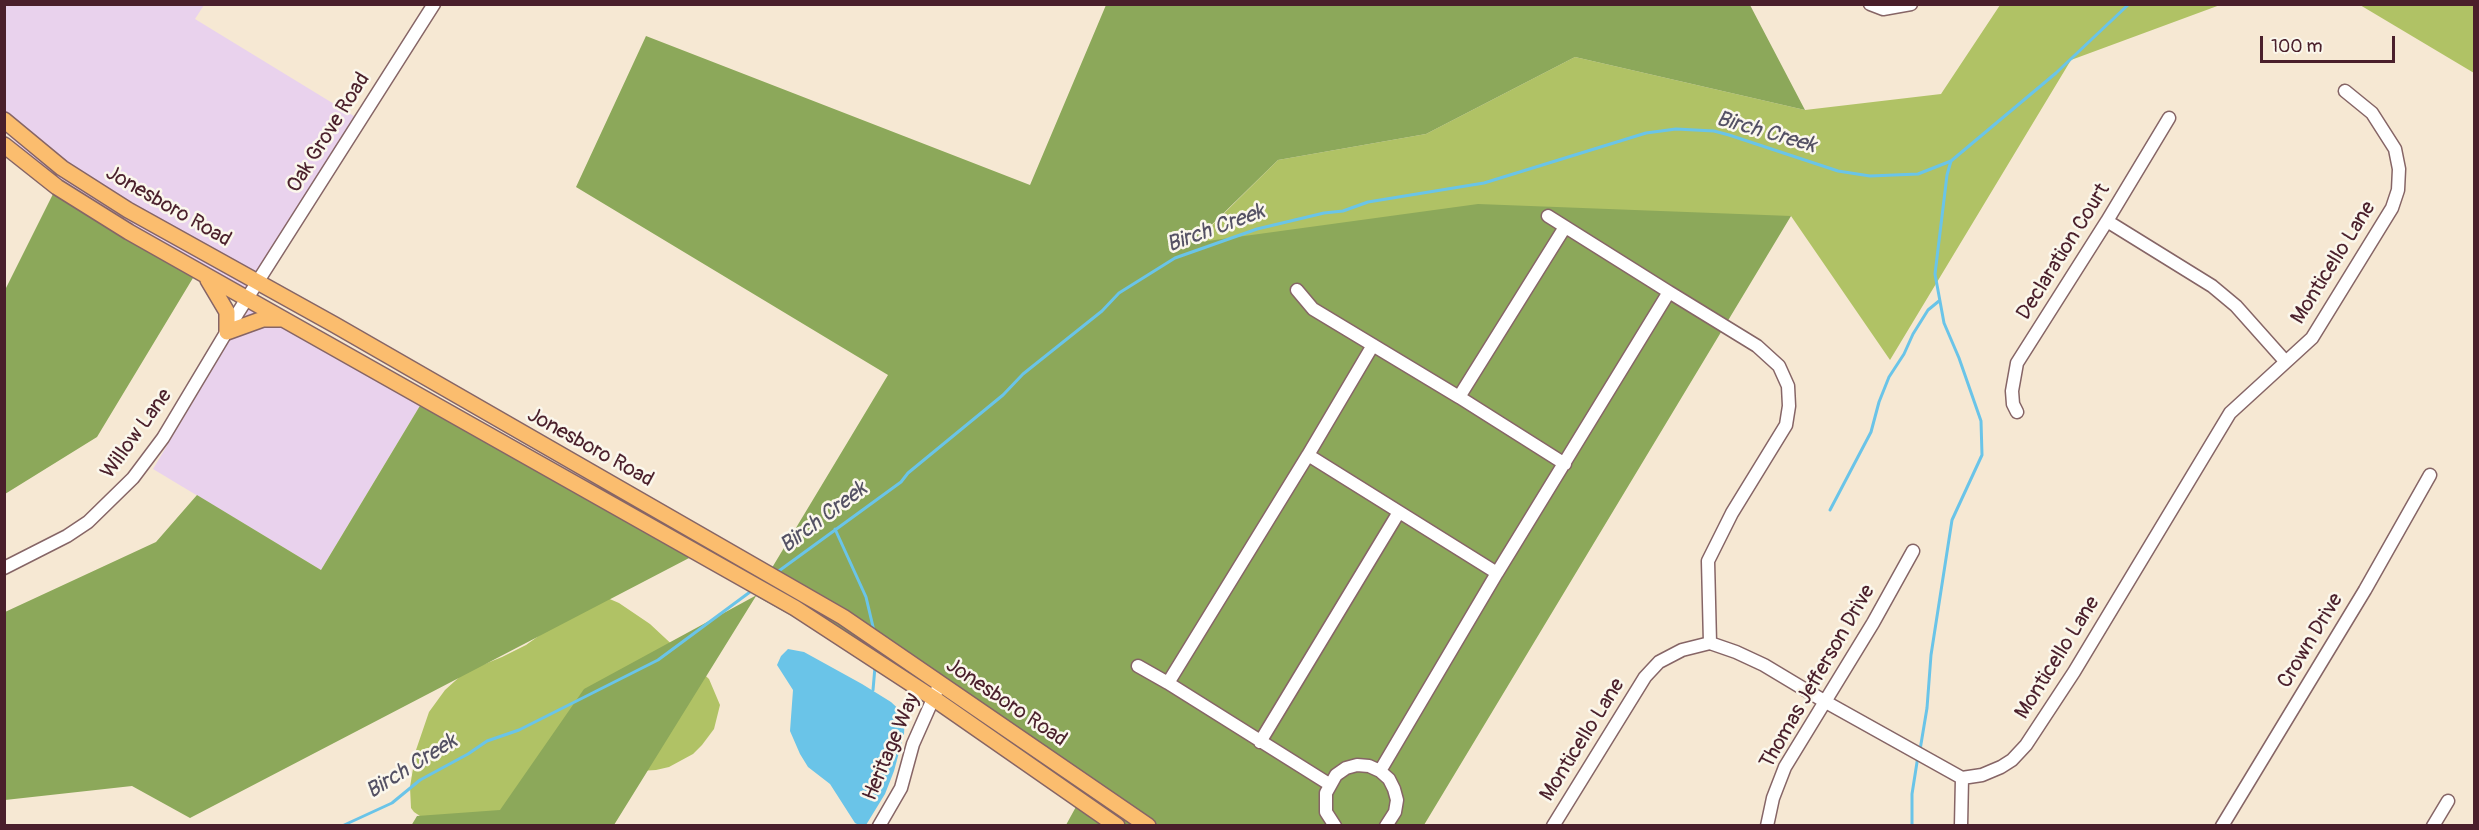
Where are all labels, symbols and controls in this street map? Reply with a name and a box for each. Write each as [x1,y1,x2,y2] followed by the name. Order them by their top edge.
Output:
[2263,24,2398,62] scale bar
[2271,35,2323,58] text: 100 m
[282,68,376,198] street label: Oak Grove Road
[1713,106,1819,160] water label: Birch Creek
[101,161,235,253] street label: Jonesboro Road
[2012,179,2116,325] street label: Declaration Court
[2286,197,2382,329] street label: Monticello Lane
[1163,199,1269,259] water label: Birch Creek
[96,384,178,484] street label: Willow Lane
[522,403,658,493] street label: Jonesboro Road
[775,477,873,559] water label: Birch Creek
[1755,581,1881,773] street label: Thomas Jefferson Drive
[2273,589,2349,693] street label: Crown Drive
[2010,592,2106,724] street label: Monticello Lane
[941,653,1071,753] street label: Jonesboro Road
[1535,674,1631,806] street label: Monticello Lane
[858,689,926,805] street label: Heritage Way
[362,729,462,805] water label: Birch Creek

